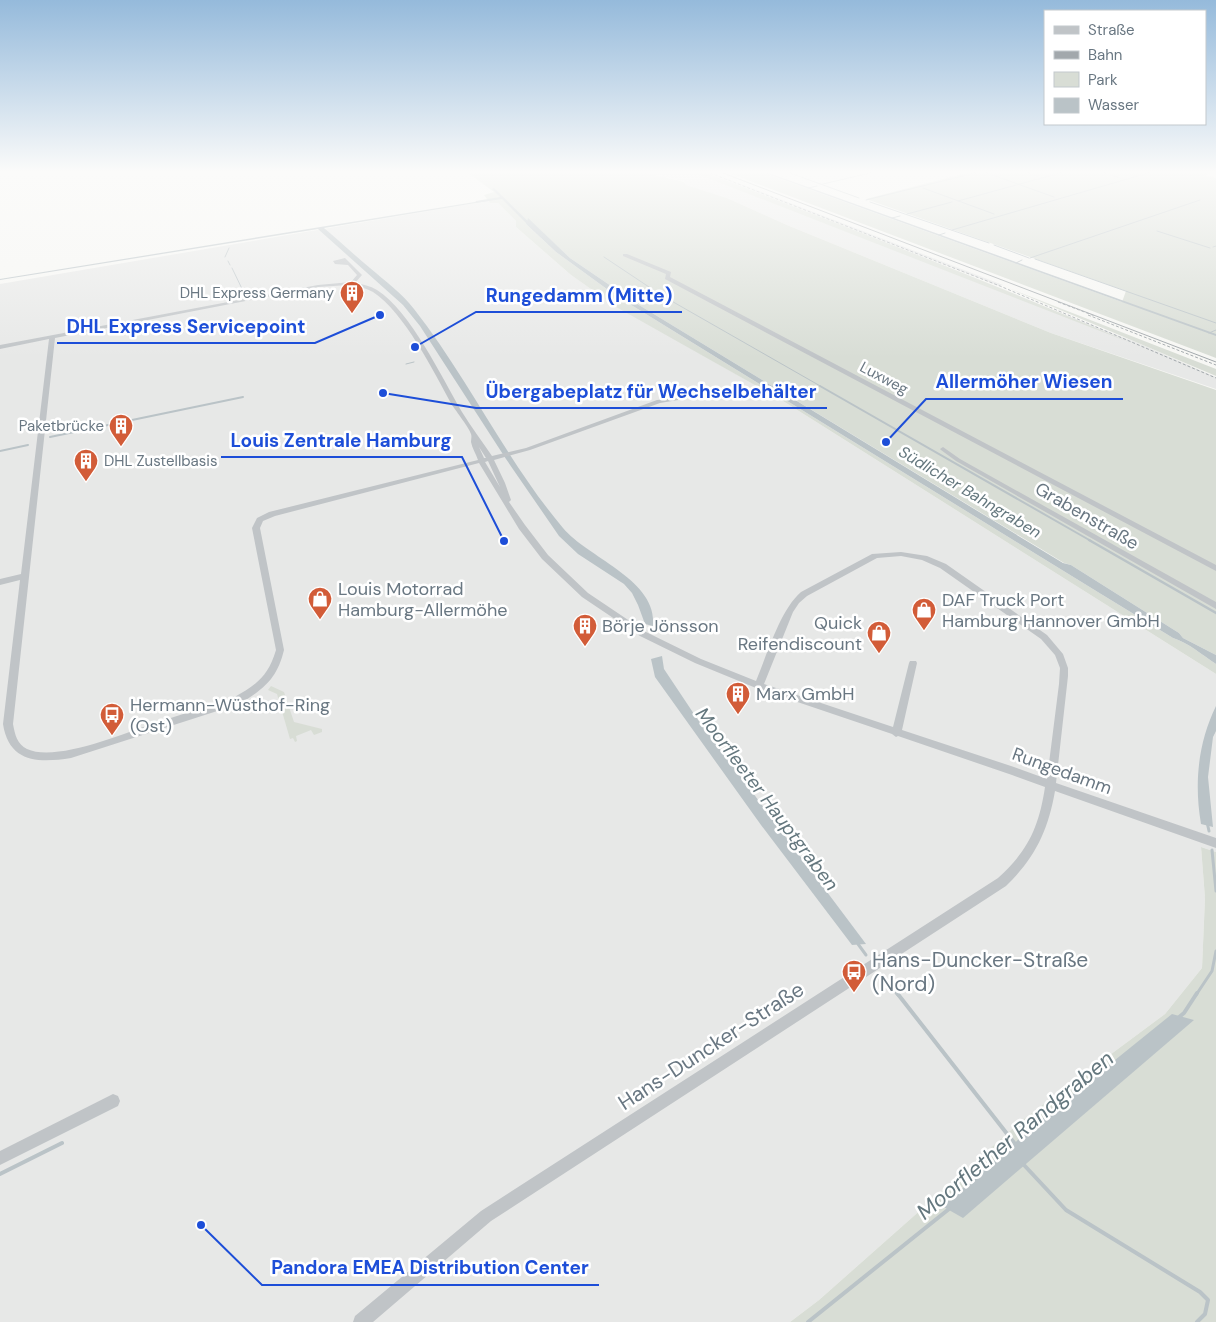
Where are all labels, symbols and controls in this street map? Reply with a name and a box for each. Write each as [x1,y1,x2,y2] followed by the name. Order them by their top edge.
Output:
[1044,10,1206,125] legend
[1088,20,1135,40] text: Straße
[1088,45,1122,65] text: Bahn
[1088,70,1118,90] text: Park
[1088,95,1140,115] text: Wasser
[476,278,682,312] callout: Rungedamm (Mitte)
[339,280,365,314] building icon: DHL Express Germany
[180,283,335,303] place label: DHL Express Germany
[486,283,672,308] text: Rungedamm (Mitte)
[57,309,315,343] callout: DHL Express Servicepoint
[67,314,305,339] text: DHL Express Servicepoint
[856,357,912,399] street label: Luxweg
[926,365,1123,399] callout: Allermöher Wiesen
[936,369,1112,394] text: Allermöher Wiesen
[476,374,827,408] callout: Übergabeplatz für Wechselbehälter
[486,379,817,404] text: Übergabeplatz für Wechselbehälter
[108,413,134,447] building icon: Paketbrücke
[19,416,104,436] place label: Paketbrücke
[221,423,462,457] callout: Louis Zentrale Hamburg
[230,428,452,453] text: Louis Zentrale Hamburg
[895,441,1045,543] water label: Südlicher Bahngraben
[73,448,99,482] building icon: DHL Zustellbasis
[104,451,217,471] place label: DHL Zustellbasis
[1031,477,1143,555] street label: Grabenstraße
[338,577,508,622] place label: Louis Motorrad Hamburg-Allermöhe
[307,586,333,620] shop icon: Louis Motorrad Hamburg-Allermöhe
[942,588,1160,633] place label: DAF Truck Port Hamburg Hannover GmbH
[911,597,937,631] shop icon: DAF Truck Port Hamburg Hannover GmbH
[738,611,862,656] place label: Quick Reifendiscount
[572,613,598,647] building icon: Börje Jönsson
[602,614,719,638] place label: Börje Jönsson
[866,620,892,654] shop icon: Quick Reifendiscount
[725,681,751,715] building icon: Marx GmbH
[756,682,855,706] place label: Marx GmbH
[130,693,330,738] place label: Hermann-Wüsthof-Ring (Ost)
[99,702,125,736] bus stop icon: Hermann-Wüsthof-Ring (Ost)
[690,702,844,896] water label: Moorfleeter Hauptgraben
[1009,742,1115,800] street label: Rungedamm
[872,946,1088,998] place label: Hans-Duncker-Straße (Nord)
[841,959,867,993] bus stop icon: Hans-Duncker-Straße (Nord)
[613,975,809,1117] street label: Hans-Duncker-Straße
[910,1044,1120,1226] water label: Moorflether Randgraben
[262,1251,599,1285] callout: Pandora EMEA Distribution Center
[271,1255,589,1280] text: Pandora EMEA Distribution Center

